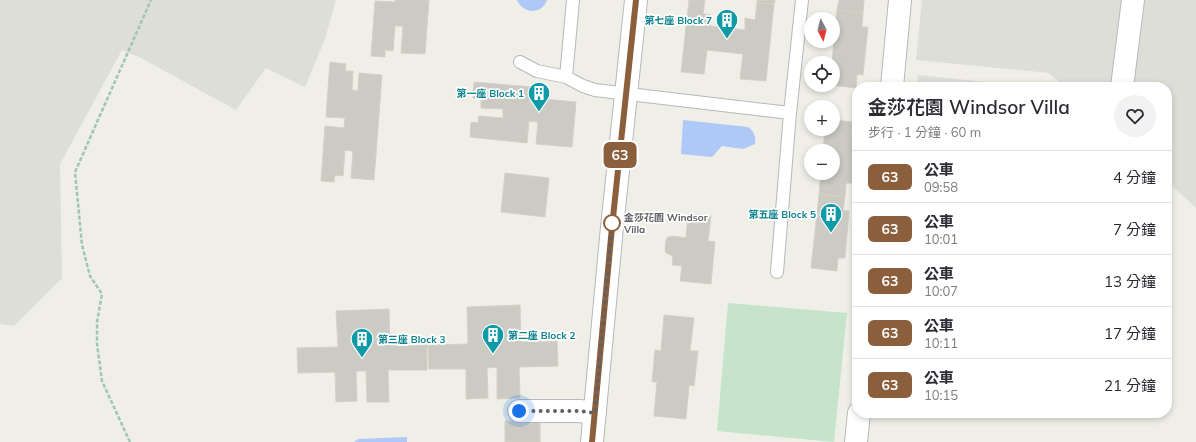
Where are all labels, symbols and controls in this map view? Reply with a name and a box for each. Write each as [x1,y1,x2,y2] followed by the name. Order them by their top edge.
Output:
[714,7,740,40] building icon: 第七座 Block 7
[804,12,840,48] north arrow
[804,12,840,180] map controls
[645,14,712,27] place label: 第七座 Block 7
[804,56,840,92] button: locate
[526,80,552,113] building icon: 第一座 Block 1
[457,87,524,100] place label: 第一座 Block 1
[868,95,1070,119] text: 金莎花園 Windsor Villa
[1114,95,1156,137] button: heart
[804,100,840,136] button: +
[868,124,981,140] text: 步行 · 1 分鐘 · 60 m
[602,142,638,168] line badge: 63
[804,144,840,180] button: −
[612,146,628,164] text: 63
[924,160,954,179] text: 公車
[882,168,898,186] text: 63
[1113,168,1156,187] text: 4 分鐘
[924,179,958,195] text: 09:58
[818,201,844,234] building icon: 第五座 Block 5
[749,208,816,221] place label: 第五座 Block 5
[623,211,708,236] place label: 金莎花園 Windsor Villa
[924,212,954,231] text: 公車
[603,214,621,232] marker: 金莎花園 Windsor Villa
[882,220,898,238] text: 63
[1113,220,1156,239] text: 7 分鐘
[924,231,958,247] text: 10:01
[924,264,954,283] text: 公車
[882,272,898,290] text: 63
[1104,272,1156,291] text: 13 分鐘
[924,283,958,299] text: 10:07
[924,316,954,335] text: 公車
[480,322,506,355] building icon: 第二座 Block 2
[882,324,898,342] text: 63
[1104,324,1156,343] text: 17 分鐘
[349,326,375,359] building icon: 第三座 Block 3
[508,329,575,342] place label: 第二座 Block 2
[378,333,445,346] place label: 第三座 Block 3
[924,335,958,351] text: 10:11
[924,368,954,387] text: 公車
[882,376,898,394] text: 63
[1104,376,1156,395] text: 21 分鐘
[924,387,958,403] text: 10:15
[509,401,529,421] your location

